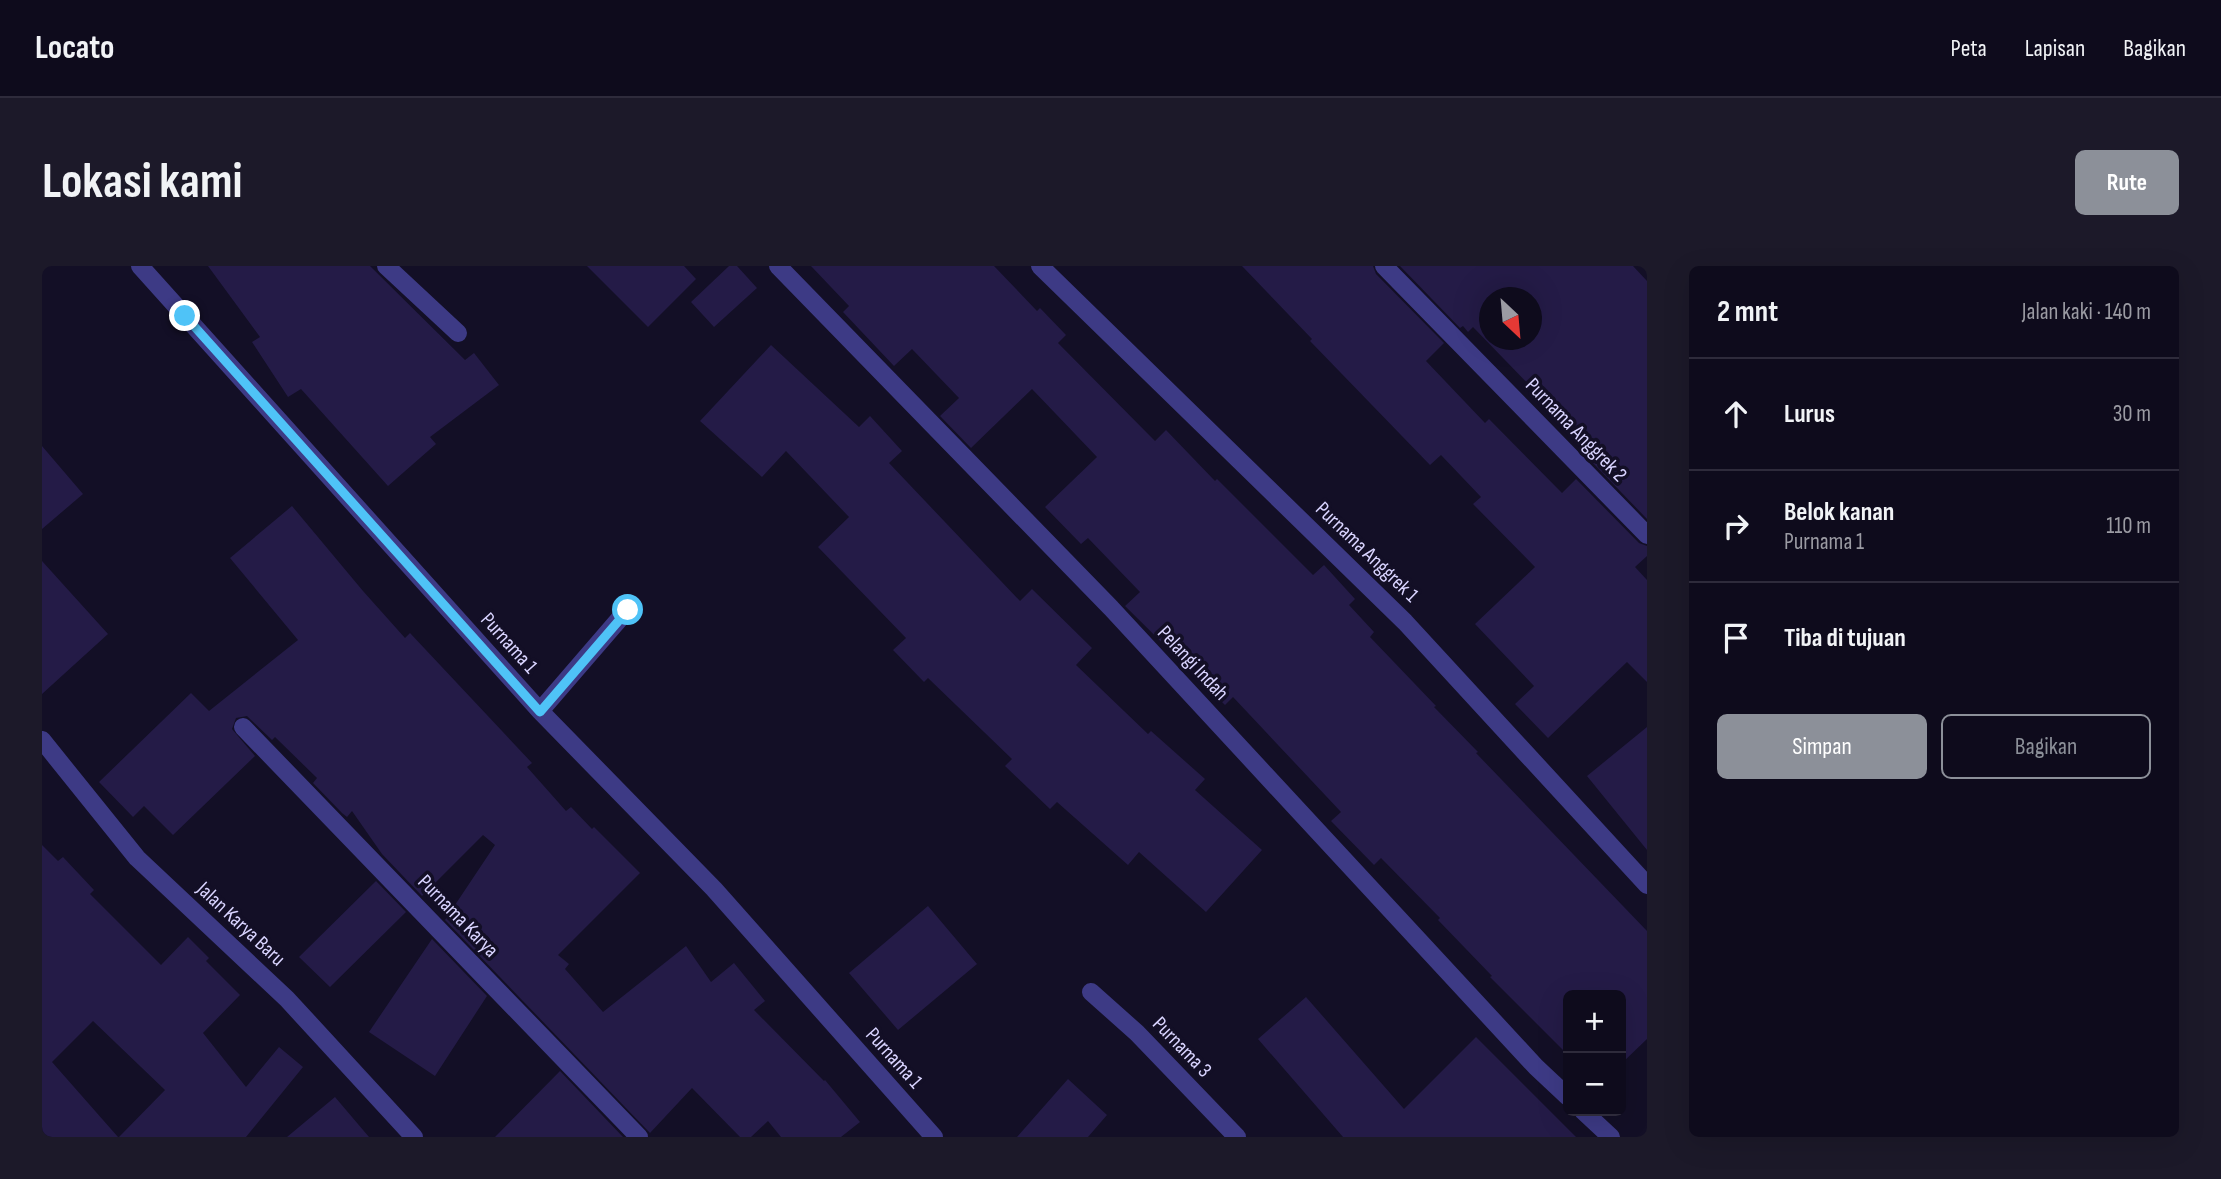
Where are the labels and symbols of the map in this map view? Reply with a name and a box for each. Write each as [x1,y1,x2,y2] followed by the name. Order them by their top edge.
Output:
[1479,287,1542,350] north arrow
[169,300,200,331] route end
[1520,373,1632,487] street label: Purnama Anggrek 2
[1310,497,1424,608] street label: Purnama Anggrek 1
[612,594,643,625] route start
[475,608,543,679] street label: Purnama 1
[1152,620,1234,706] street label: Pelangi Indah
[412,869,504,963] street label: Purnama Karya
[191,876,290,971] street label: Jalan Karya Baru
[1147,1012,1217,1082] street label: Purnama 3
[860,1023,928,1094] street label: Purnama 1

